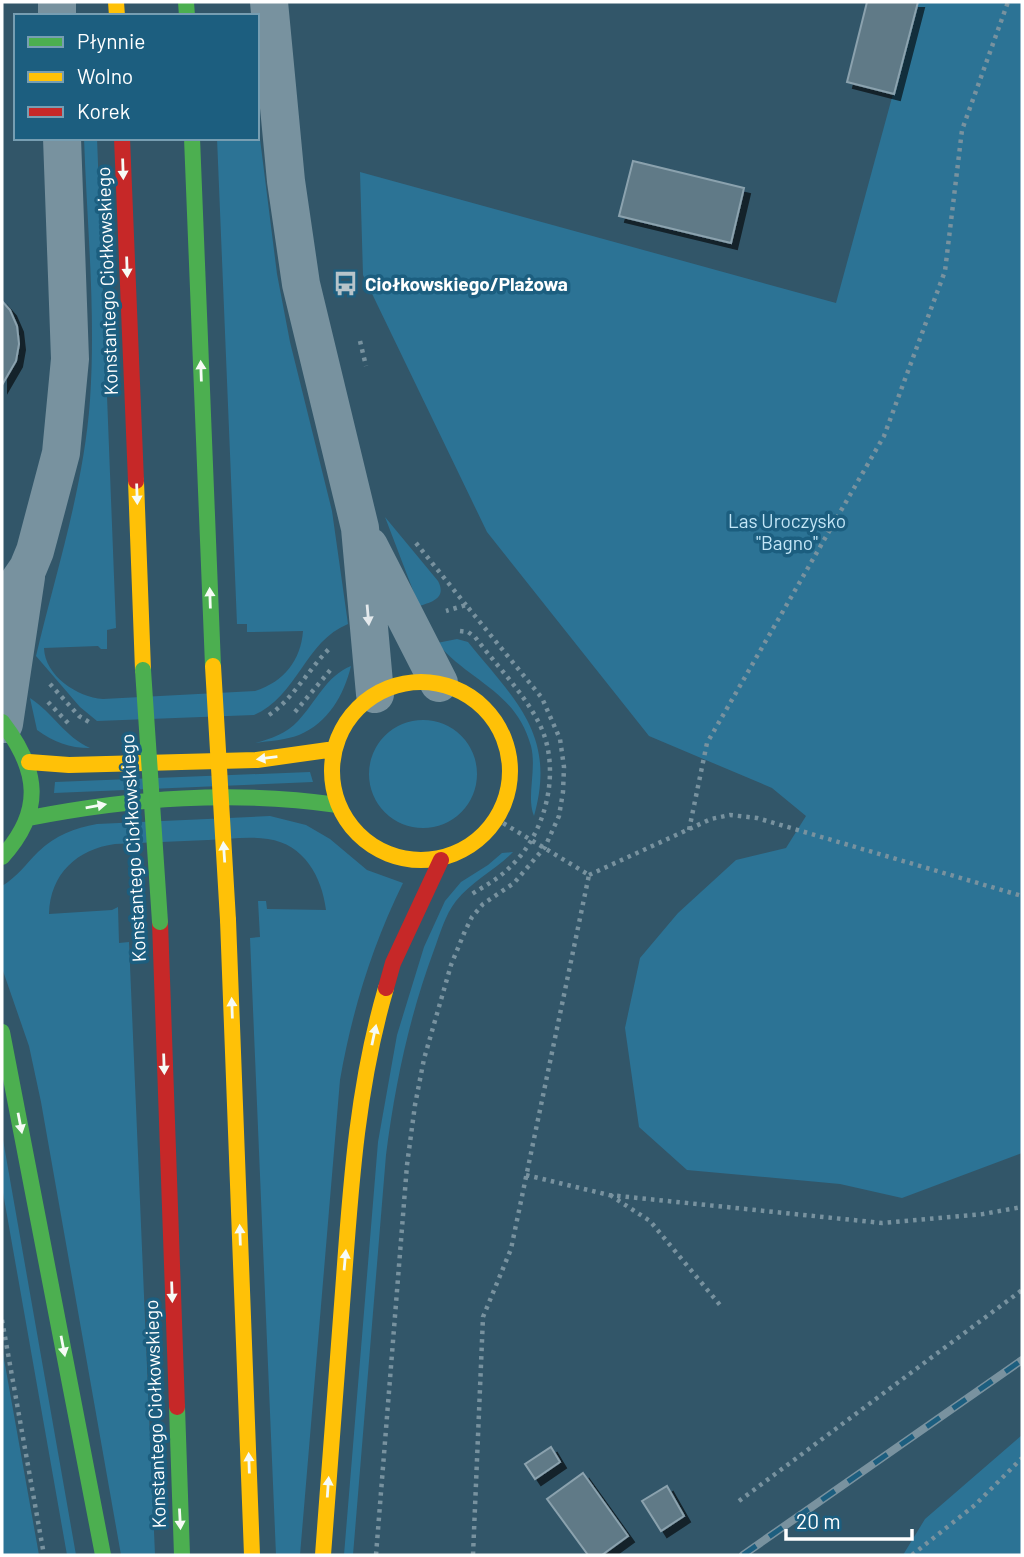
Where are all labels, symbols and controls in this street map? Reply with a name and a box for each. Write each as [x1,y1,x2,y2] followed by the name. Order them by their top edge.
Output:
[14,14,259,140] legend
[77,28,145,53] text: Płynnie
[77,63,133,88] text: Wolno
[77,98,130,123] text: Korek
[118,158,129,180] one-way arrow
[91,166,122,396] street label: Konstantego Ciołkowskiego
[122,256,133,278] one-way arrow
[331,270,359,298] bus stop icon: Ciołkowskiego/Plażowa
[365,272,568,295] place label: Ciołkowskiego/Plażowa
[195,360,206,382] one-way arrow
[131,484,142,506] one-way arrow
[728,509,846,554] park label: Las Uroczysko "Bagno"
[204,587,215,609] one-way arrow
[363,604,374,626] one-way arrow
[115,733,150,963] street label: Konstantego Ciołkowskiego
[256,753,278,764] one-way arrow
[85,800,107,811] one-way arrow
[218,841,229,863] one-way arrow
[226,997,237,1019] one-way arrow
[368,1024,379,1046] one-way arrow
[159,1053,170,1075] one-way arrow
[15,1112,26,1134] one-way arrow
[235,1224,246,1246] one-way arrow
[340,1249,351,1271] one-way arrow
[166,1281,177,1303] one-way arrow
[139,1299,170,1529] street label: Konstantego Ciołkowskiego
[58,1335,69,1357] one-way arrow
[243,1451,254,1473] one-way arrow
[322,1476,333,1498] one-way arrow
[786,1498,912,1542] scale bar
[175,1508,186,1530] one-way arrow
[796,1508,841,1533] text: 20 m

